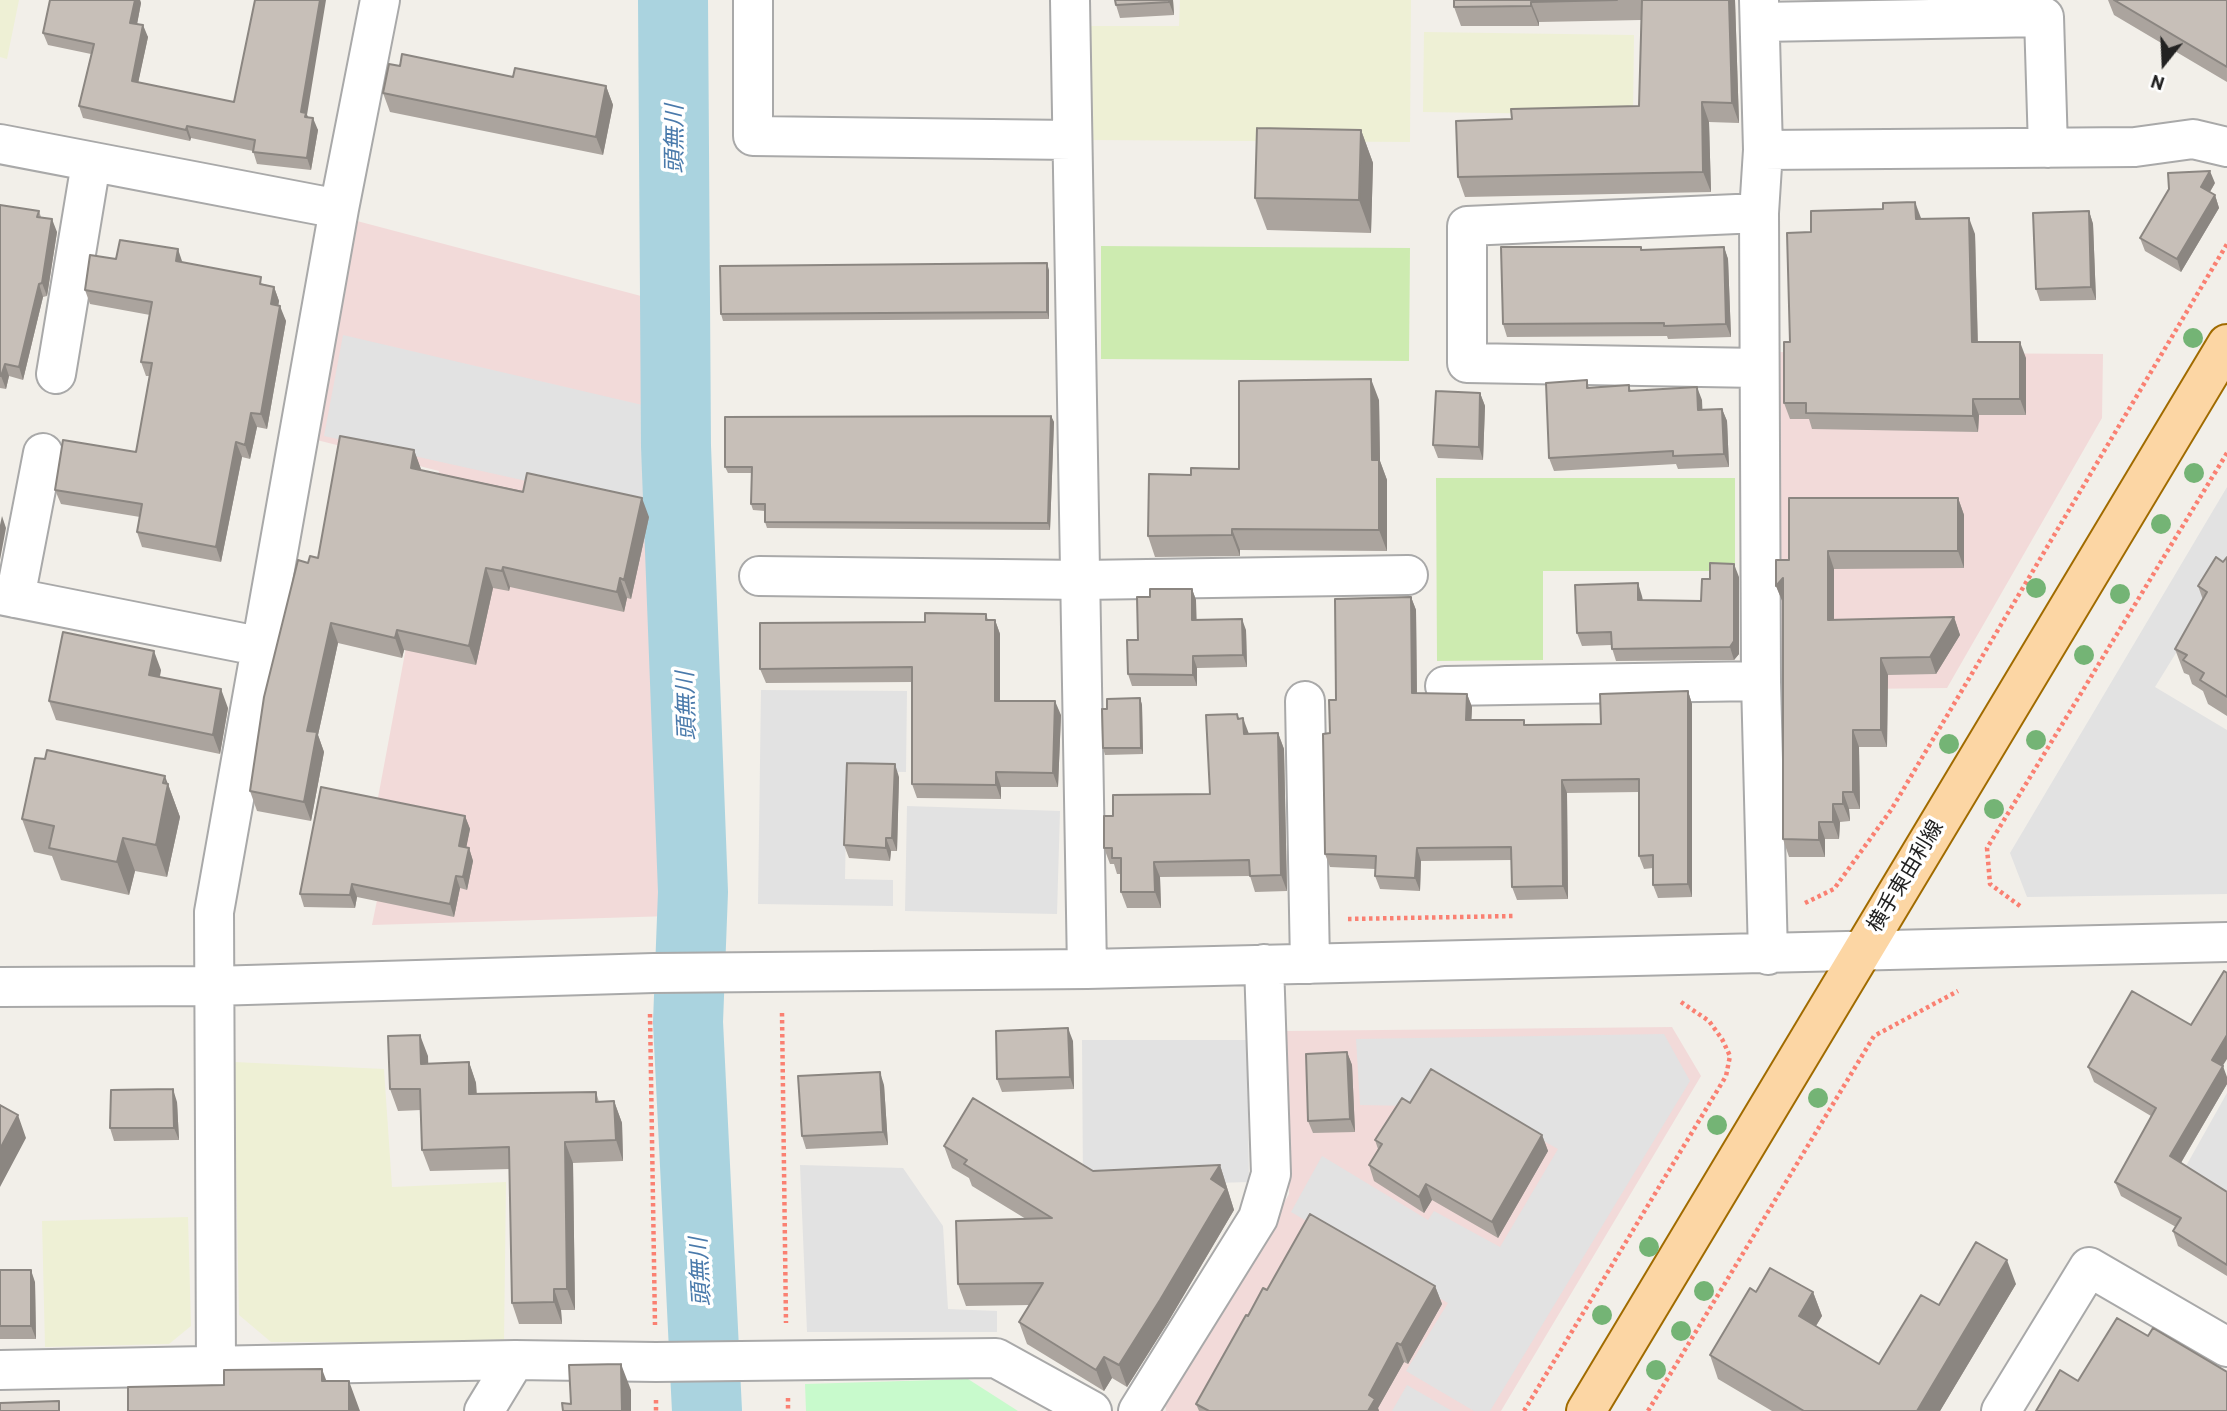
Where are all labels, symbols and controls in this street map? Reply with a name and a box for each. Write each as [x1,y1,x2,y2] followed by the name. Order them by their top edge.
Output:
[2129,28,2199,98] north arrow
[2148,71,2167,96] text: N
[660,105,688,173] water label: 頭無川
[671,671,701,741] water label: 頭無川
[1862,816,1948,936] street label: 横手東由利線
[684,1237,716,1307] water label: 頭無川

